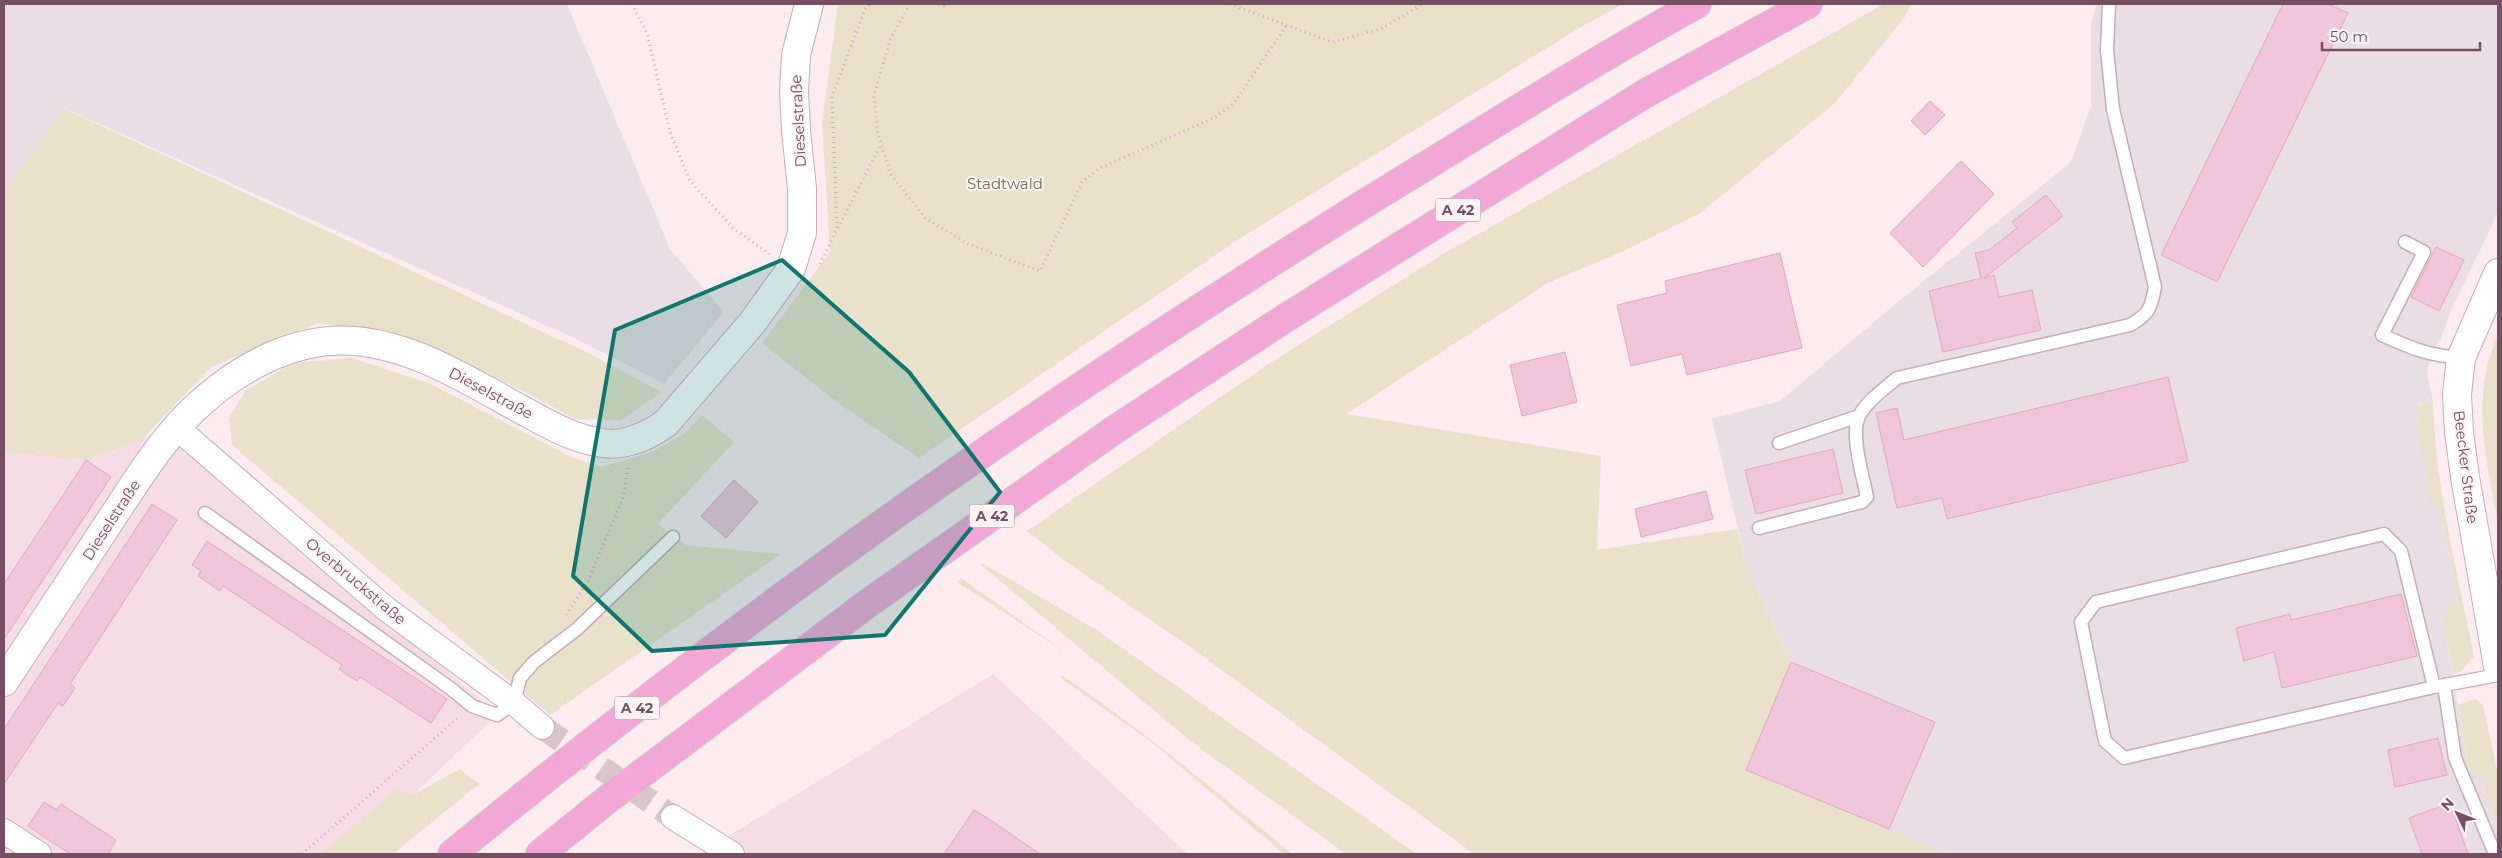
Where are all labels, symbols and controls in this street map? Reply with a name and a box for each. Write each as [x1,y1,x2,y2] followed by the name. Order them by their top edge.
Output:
[2322,20,2480,52] scale bar
[2330,27,2368,46] text: 50 m
[786,74,810,168] street label: Dieselstraße
[967,174,1043,193] park label: Stadtwald
[1436,198,1480,222] road number: A 42
[446,363,536,423] street label: Dieselstraße
[2450,409,2482,525] street label: Beecker Straße
[78,476,144,564] street label: Dieselstraße
[970,504,1014,528] road number: A 42
[302,533,410,629] street label: Overbruckstraße
[614,696,660,720] road number: A 42
[2432,788,2482,838] north arrow
[2437,794,2458,814] text: N

